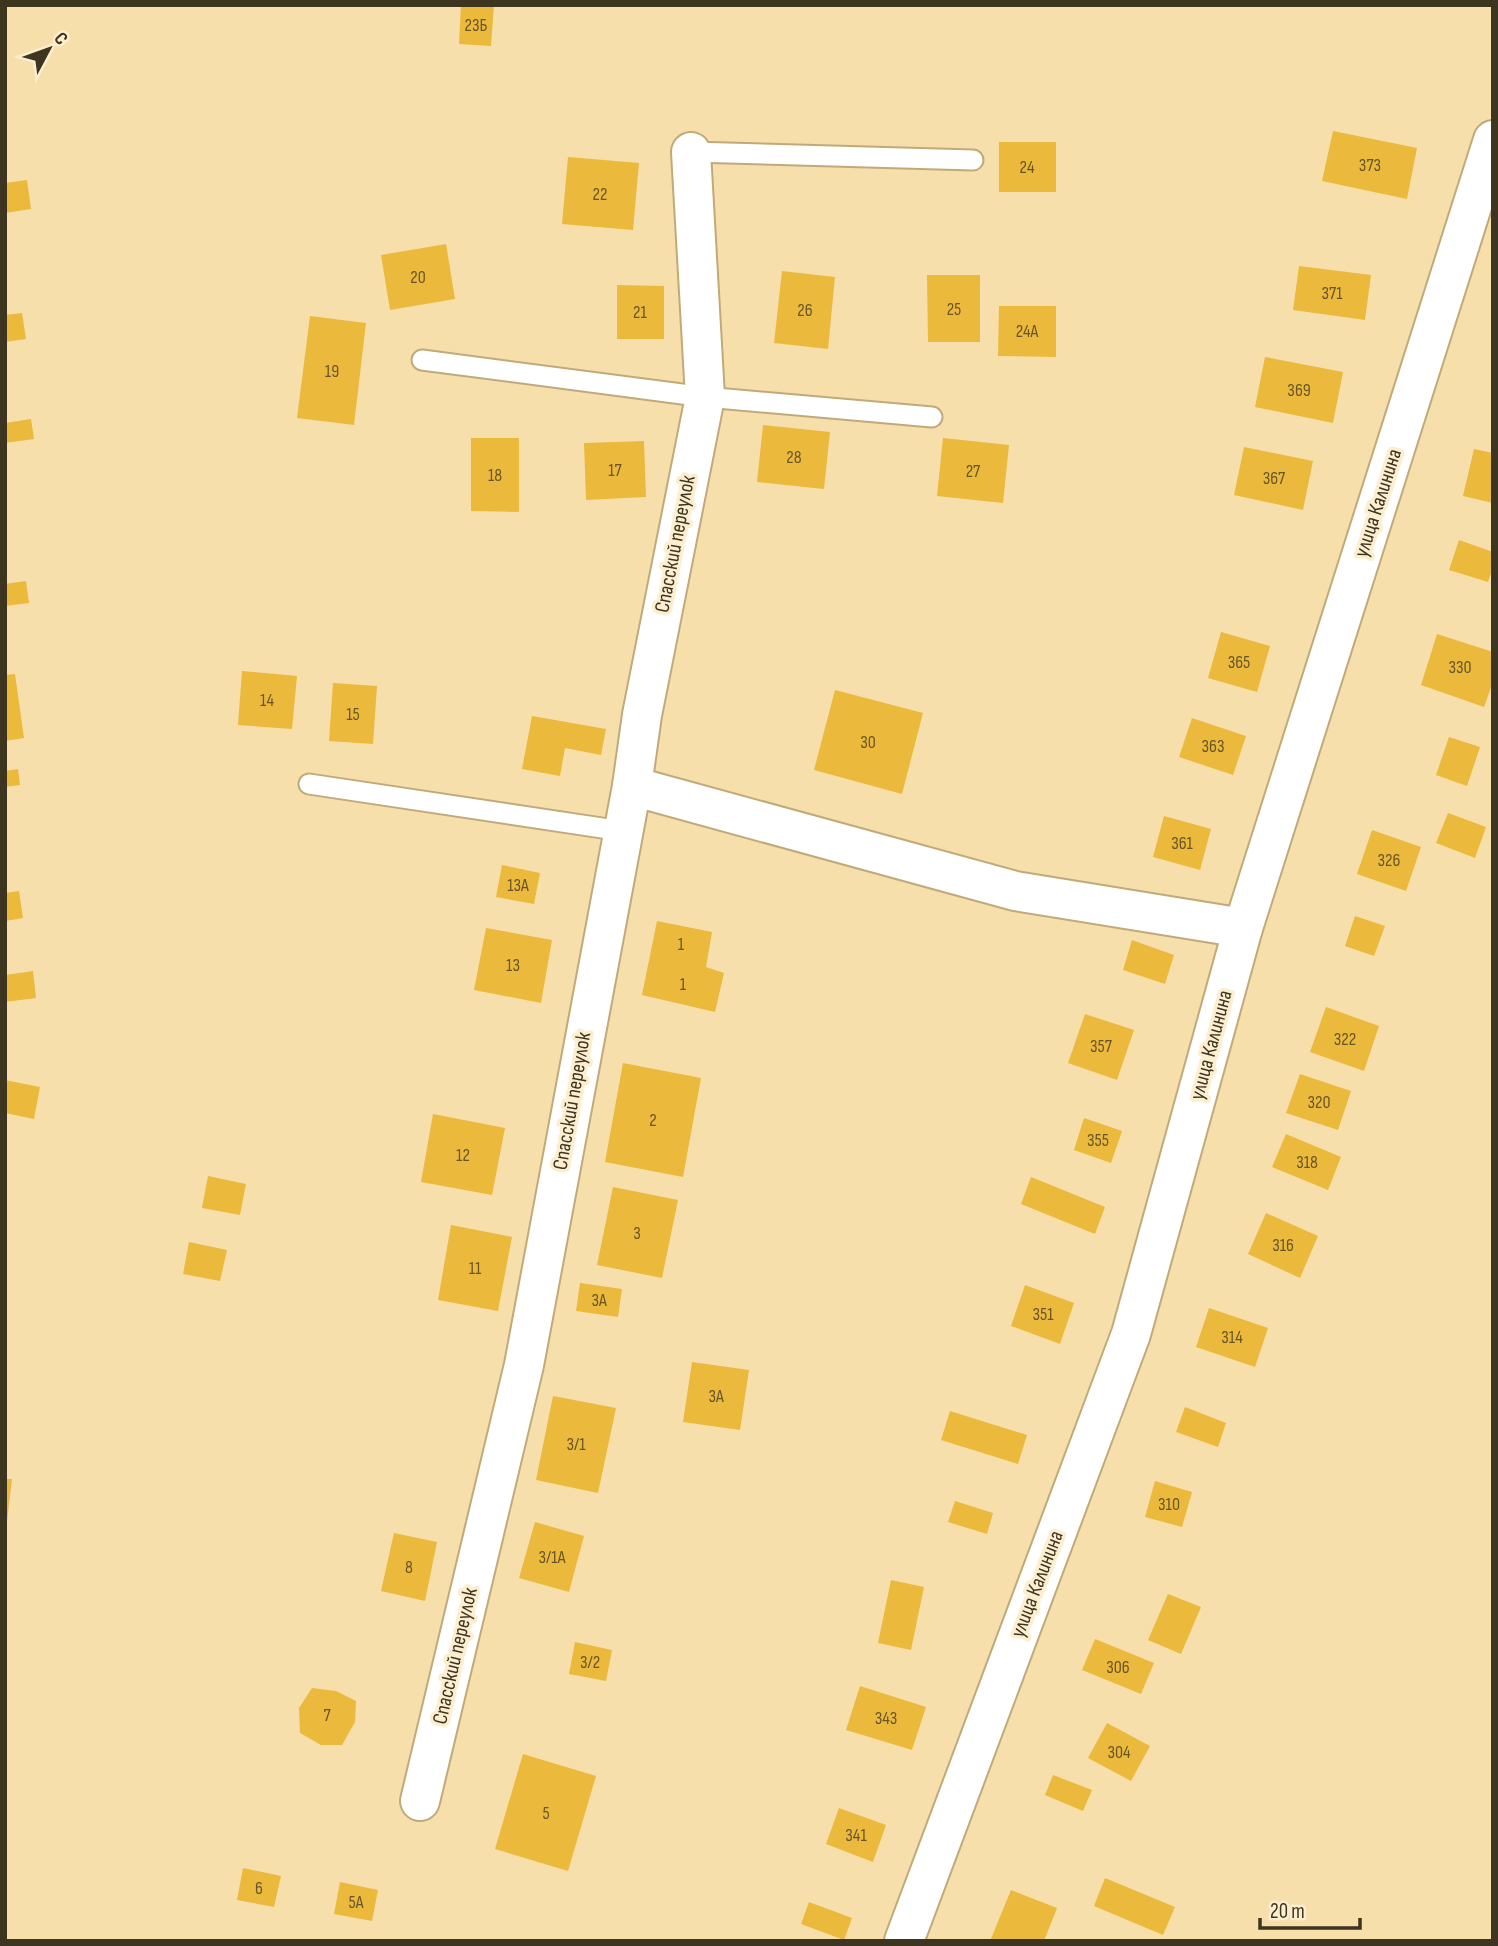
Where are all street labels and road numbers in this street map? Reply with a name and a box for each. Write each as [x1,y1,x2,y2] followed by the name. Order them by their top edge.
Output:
[1349,446,1407,560] street label: улица Калинина
[649,473,701,615] street label: Спасский переулок
[1184,988,1238,1102] street label: улица Калинина
[548,1030,596,1172] street label: Спасский переулок
[1005,1527,1069,1641] street label: улица Калинина
[427,1585,483,1727] street label: Спасский переулок

